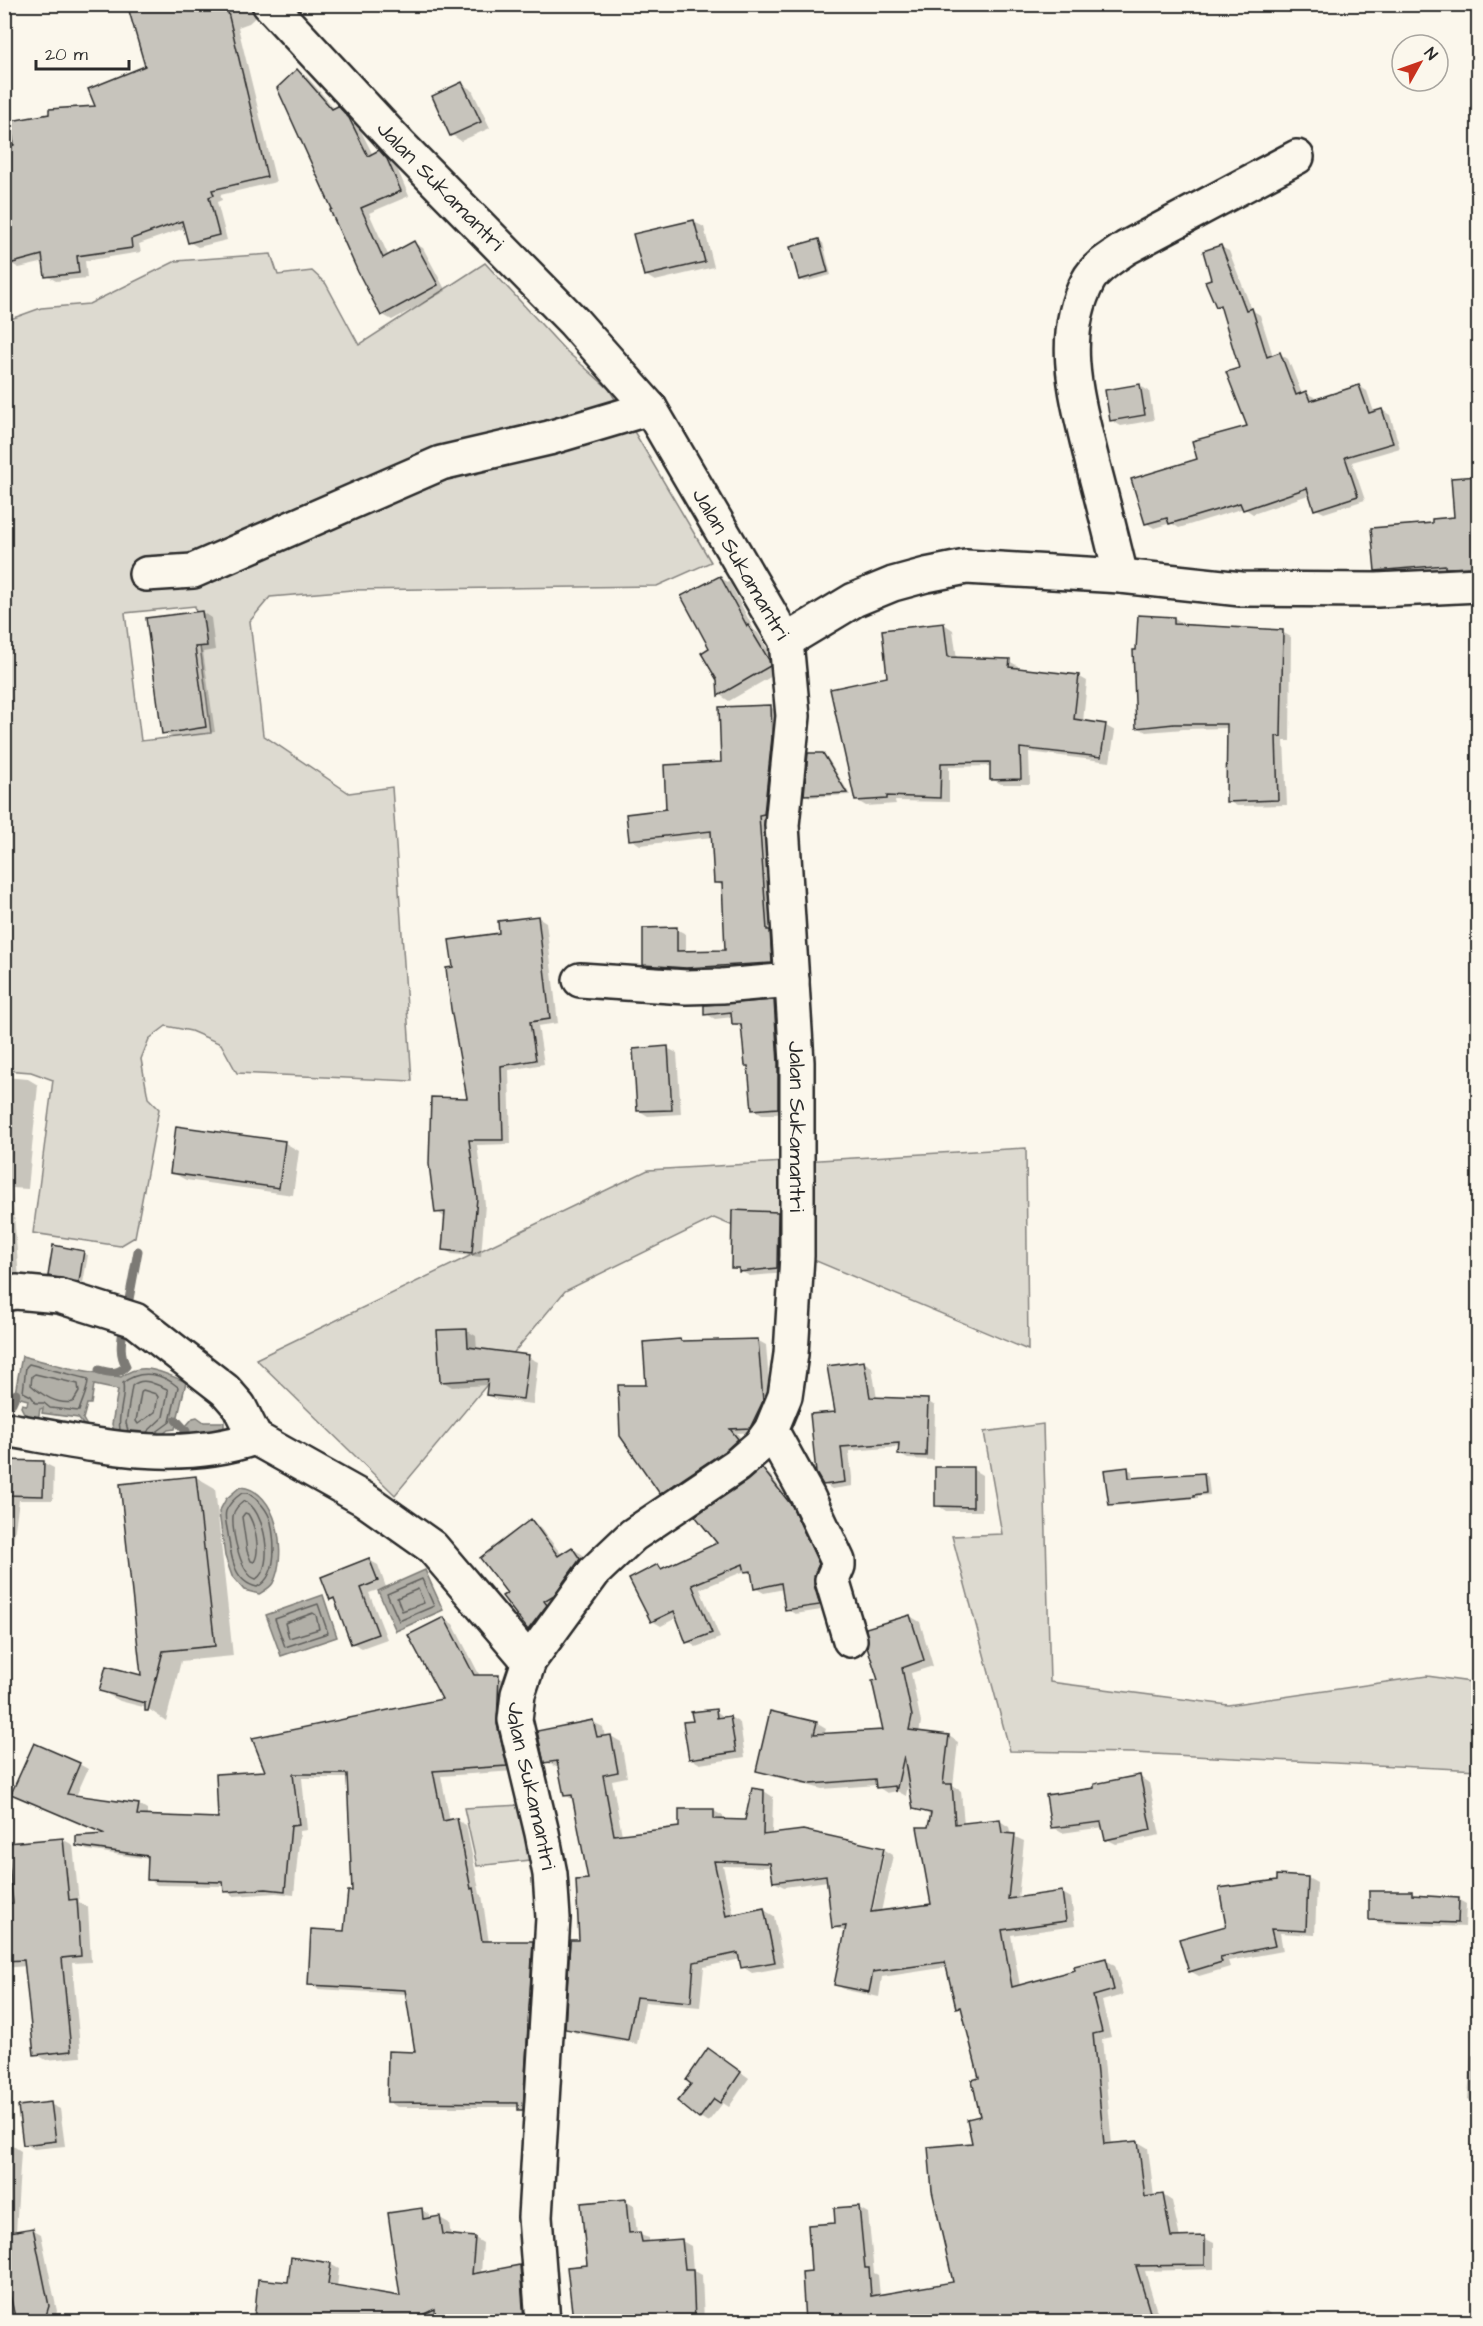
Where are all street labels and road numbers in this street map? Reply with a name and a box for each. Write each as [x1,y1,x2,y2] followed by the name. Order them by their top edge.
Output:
[370,114,511,258] street label: Jalan Sukamantri
[685,482,798,646] street label: Jalan Sukamantri
[780,1040,813,1212] street label: Jalan Sukamantri
[499,1700,564,1872] street label: Jalan Sukamantri

